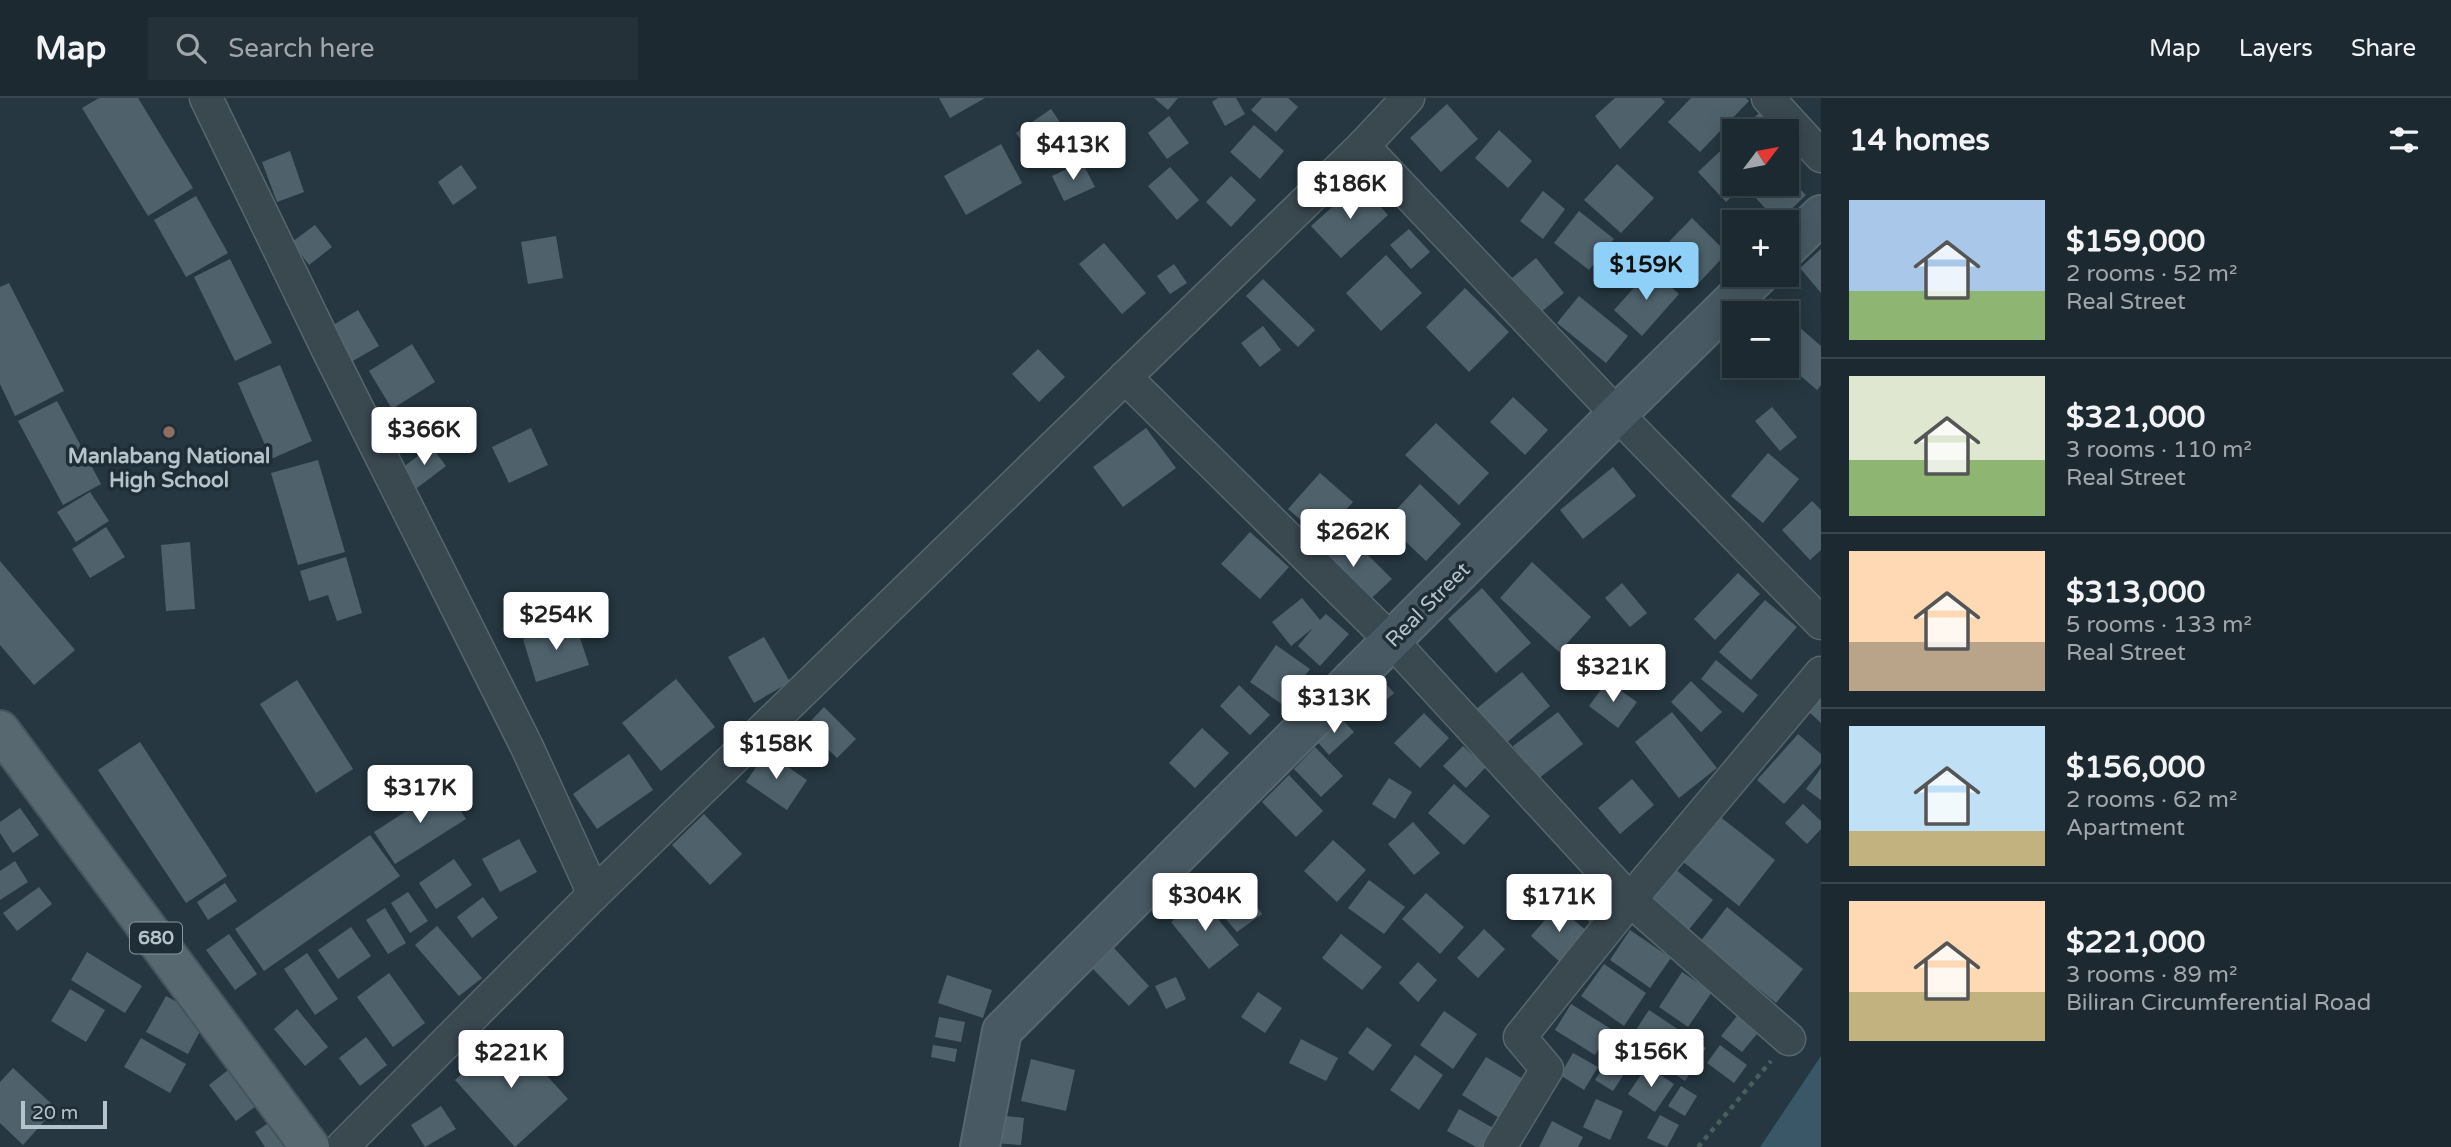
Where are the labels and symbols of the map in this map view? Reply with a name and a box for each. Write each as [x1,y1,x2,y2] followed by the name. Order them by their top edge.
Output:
[1722,119,1799,196] north arrow
[1024,122,1122,182] pin: $413K
[1301,162,1399,221] pin: $186K
[1597,242,1695,302] pin: $159K
[375,408,473,467] pin: $366K
[161,424,177,440] marker: Manlabang National High School
[68,444,270,493] place label: Manlabang National High School
[1304,510,1402,569] pin: $262K
[1380,557,1476,653] street label: Real Street
[507,592,605,652] pin: $254K
[1564,644,1662,704] pin: $321K
[1285,676,1383,735] pin: $313K
[727,722,825,781] pin: $158K
[371,766,469,825] pin: $317K
[1156,874,1254,933] pin: $304K
[1510,874,1608,934] pin: $171K
[130,922,182,954] road number: 680
[462,1030,560,1090] pin: $221K
[1602,1030,1700,1089] pin: $156K
[21,1098,107,1130] scale bar

